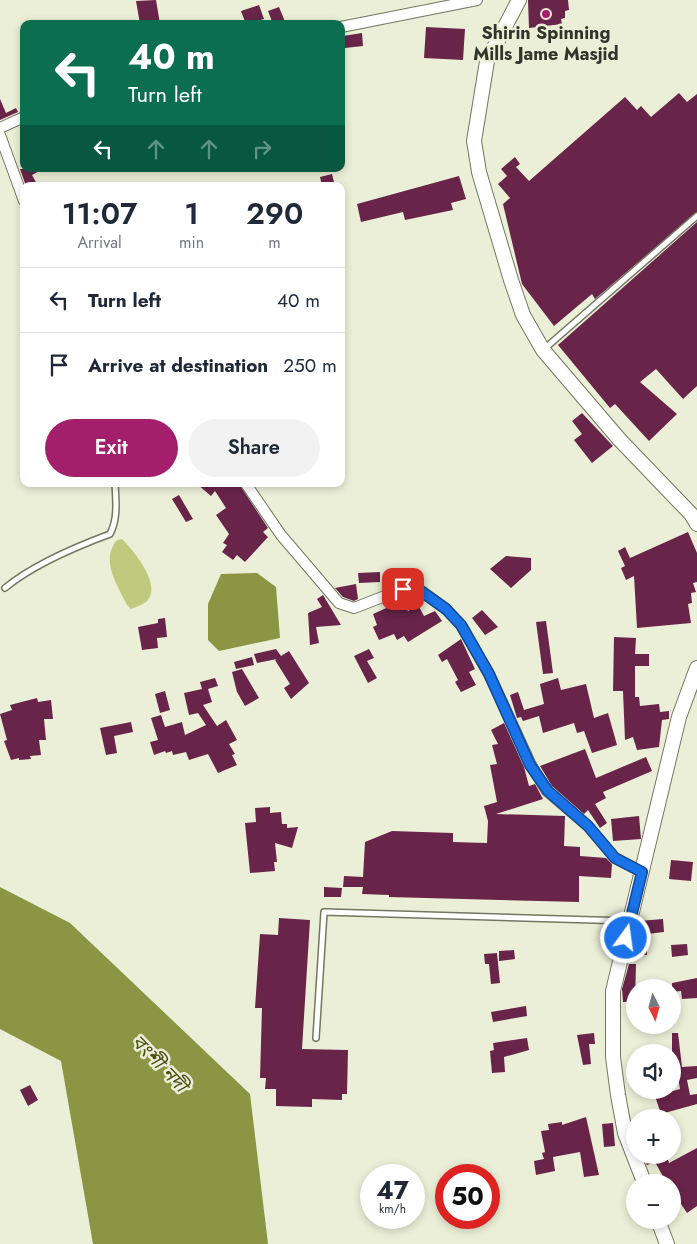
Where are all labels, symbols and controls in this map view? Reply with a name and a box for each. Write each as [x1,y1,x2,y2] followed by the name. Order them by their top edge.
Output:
[540,8,552,20] marker: Shirin Spinning Mills Jame Masjid
[473,20,619,67] place label: Shirin Spinning Mills Jame Masjid
[128,32,215,82] text: 40 m
[45,40,110,105] icon: left
[128,78,202,110] text: Turn left
[89,135,117,163] icon: left
[142,135,170,163] icon: ahead
[195,135,223,163] icon: ahead
[248,135,276,163] icon: right
[62,192,137,235] text: 11:07
[184,192,199,235] text: 1
[246,192,303,235] text: 290
[77,231,122,254] text: Arrival
[179,231,204,254] text: min
[268,231,281,254] text: m
[45,286,73,314] icon: left
[88,287,161,314] text: Turn left
[277,287,320,314] text: 40 m
[45,351,73,379] icon: arrive
[88,352,268,379] text: Arrive at destination
[283,352,337,379] text: 250 m
[45,419,178,477] button: Exit
[188,419,320,477] button: Share
[382,568,424,610] pin
[389,575,417,603] icon: arrive
[599,911,651,963] position arrow
[626,979,681,1034] north arrow
[626,979,681,1229] map controls
[125,1029,197,1101] water label: বংশী নদী
[626,1044,681,1099] button: sound
[626,1109,681,1164] button: +
[435,1164,500,1229] speed limit sign: 50
[376,1172,409,1208] text: 47
[626,1174,681,1229] button: −
[379,1200,406,1218] text: km/h

